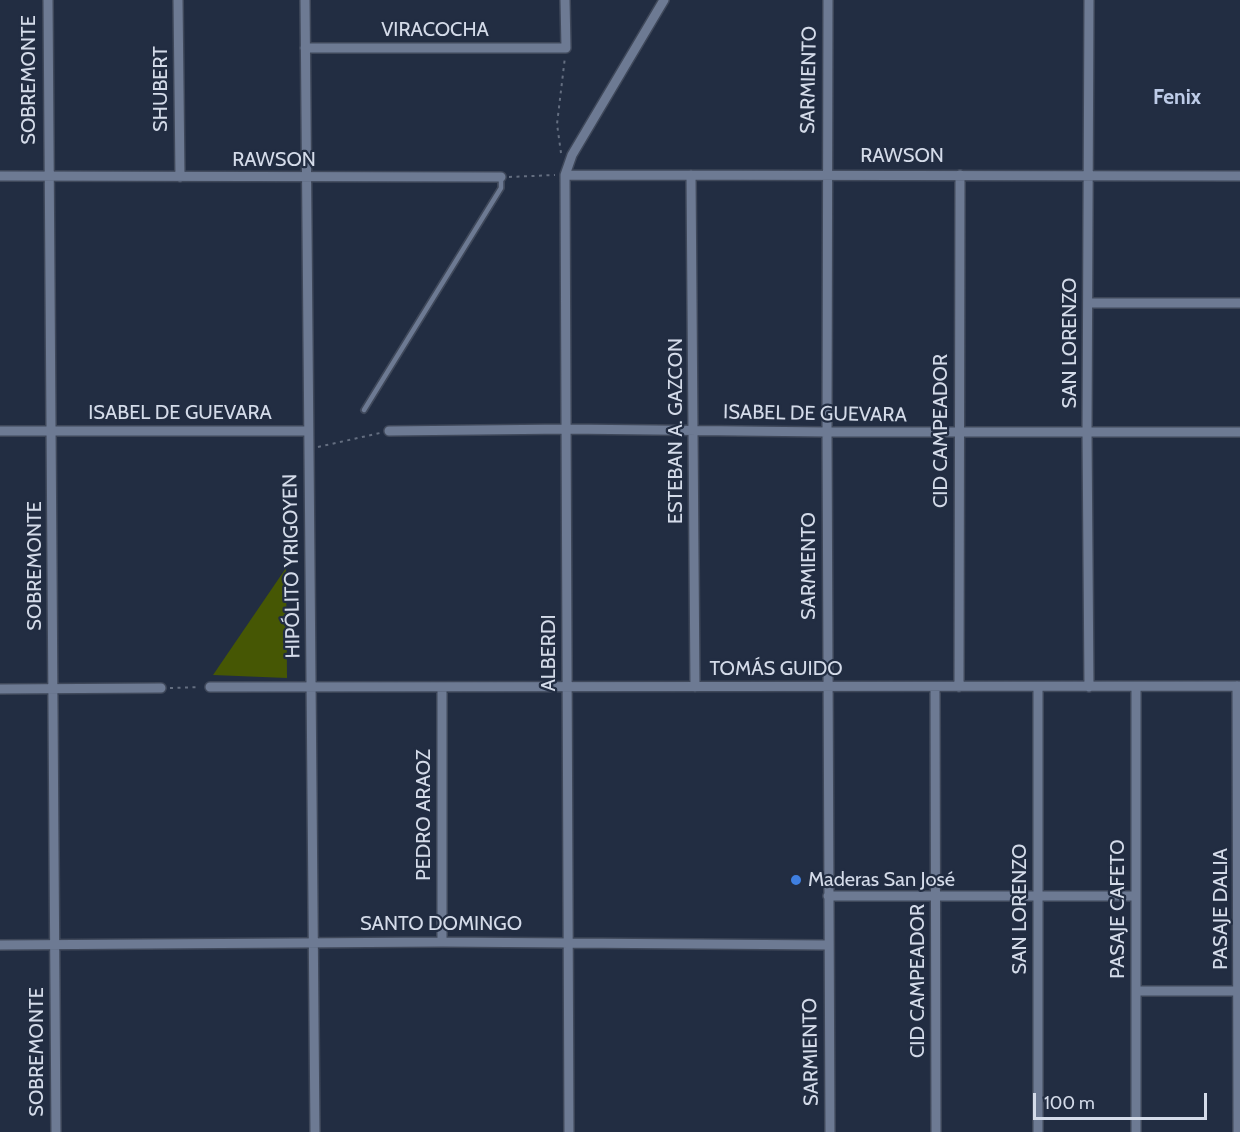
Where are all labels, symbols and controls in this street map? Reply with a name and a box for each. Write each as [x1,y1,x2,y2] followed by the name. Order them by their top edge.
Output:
[17,15,41,145] street label: SOBREMONTE
[381,18,489,42] street label: VIRACOCHA
[796,26,822,134] street label: SARMIENTO
[149,46,173,132] street label: SHUBERT
[1153,85,1201,111] district label: Fenix
[860,144,944,168] street label: RAWSON
[232,148,316,172] street label: RAWSON
[1058,278,1082,408] street label: SAN LORENZO
[664,338,688,524] street label: ESTEBAN A. GAZCON
[929,354,953,508] street label: CID CAMPEADOR
[723,400,907,428] street label: ISABEL DE GUEVARA
[88,401,272,425] street label: ISABEL DE GUEVARA
[278,474,306,658] street label: HIPÓLITO YRIGOYEN
[23,501,47,631] street label: SOBREMONTE
[797,512,821,620] street label: SARMIENTO
[537,614,561,692] street label: ALBERDI
[709,657,843,681] street label: TOMÁS GUIDO
[412,749,436,881] street label: PEDRO ARAOZ
[1106,839,1130,979] street label: PASAJE CAFETO
[1008,844,1032,974] street label: SAN LORENZO
[1209,848,1233,970] street label: PASAJE DALIA
[808,868,955,892] place label: Maderas San José
[789,873,803,887] marker: Maderas San José
[906,904,930,1058] street label: CID CAMPEADOR
[360,912,522,936] street label: SANTO DOMINGO
[25,987,49,1117] street label: SOBREMONTE
[798,998,824,1106] street label: SARMIENTO
[1036,1081,1210,1119] scale bar
[1044,1092,1095,1114] text: 100 m

